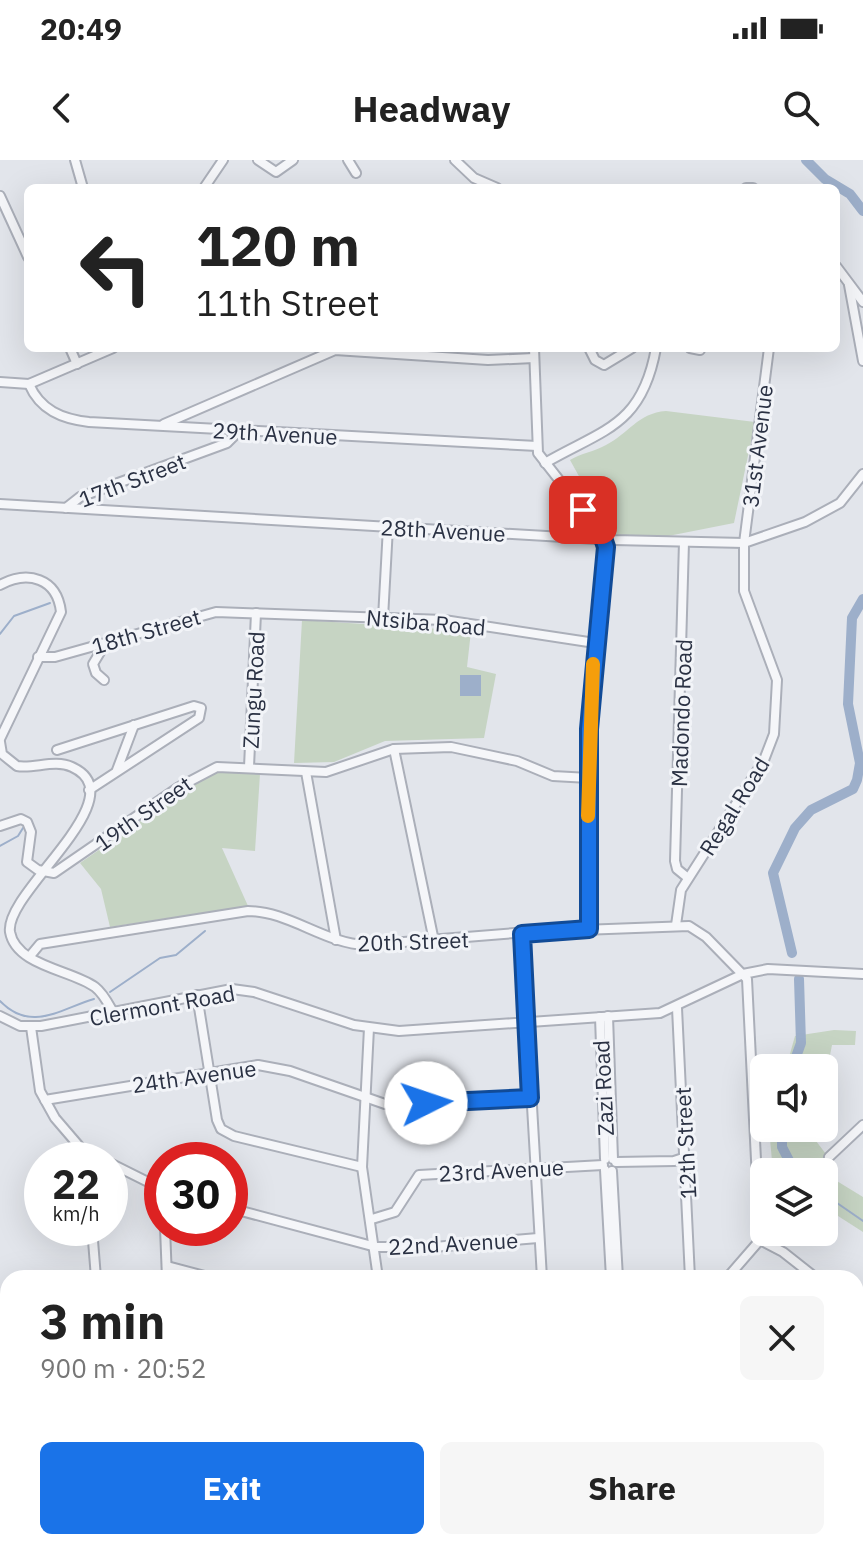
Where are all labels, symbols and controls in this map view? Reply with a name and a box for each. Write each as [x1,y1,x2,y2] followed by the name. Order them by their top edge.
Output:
[40,9,122,48] text: 20:49
[353,85,510,132] text: Headway
[40,86,84,130] icon: back
[779,86,823,130] icon: search
[196,209,360,281] text: 120 m
[64,216,168,320] icon: left
[196,279,380,326] text: 11th Street
[735,383,779,509] street label: 31st Avenue
[212,415,338,451] street label: 29th Avenue
[74,446,190,514] street label: 17th Street
[549,476,617,544] pin
[561,488,605,532] icon: arrive
[380,512,506,548] street label: 28th Avenue
[88,602,204,660] street label: 18th Street
[365,602,487,642] street label: Ntsiba Road
[235,631,271,749] street label: Zungu Road
[664,639,698,787] street label: Madondo Road
[692,751,776,861] street label: Regal Road
[89,769,197,857] street label: 19th Street
[356,925,470,957] street label: 20th Street
[87,978,237,1032] street label: Clermont Road
[586,1039,620,1137] street label: Zazi Road
[130,1053,258,1099] street label: 24th Avenue
[750,1054,838,1246] map controls
[750,1054,838,1142] button: sound
[384,1061,468,1145] position arrow
[668,1086,702,1200] street label: 12th Street
[144,1142,248,1246] speed limit sign: 30
[437,1152,565,1188] street label: 23rd Avenue
[52,1158,100,1210] text: 22
[750,1158,838,1246] button: layers
[52,1200,100,1227] text: km/h
[387,1225,519,1261] street label: 22nd Avenue
[40,1290,165,1352] text: 3 min
[740,1296,824,1380] button: close
[40,1351,206,1385] text: 900 m · 20:52
[40,1442,424,1534] button: Exit
[440,1442,824,1534] button: Share

